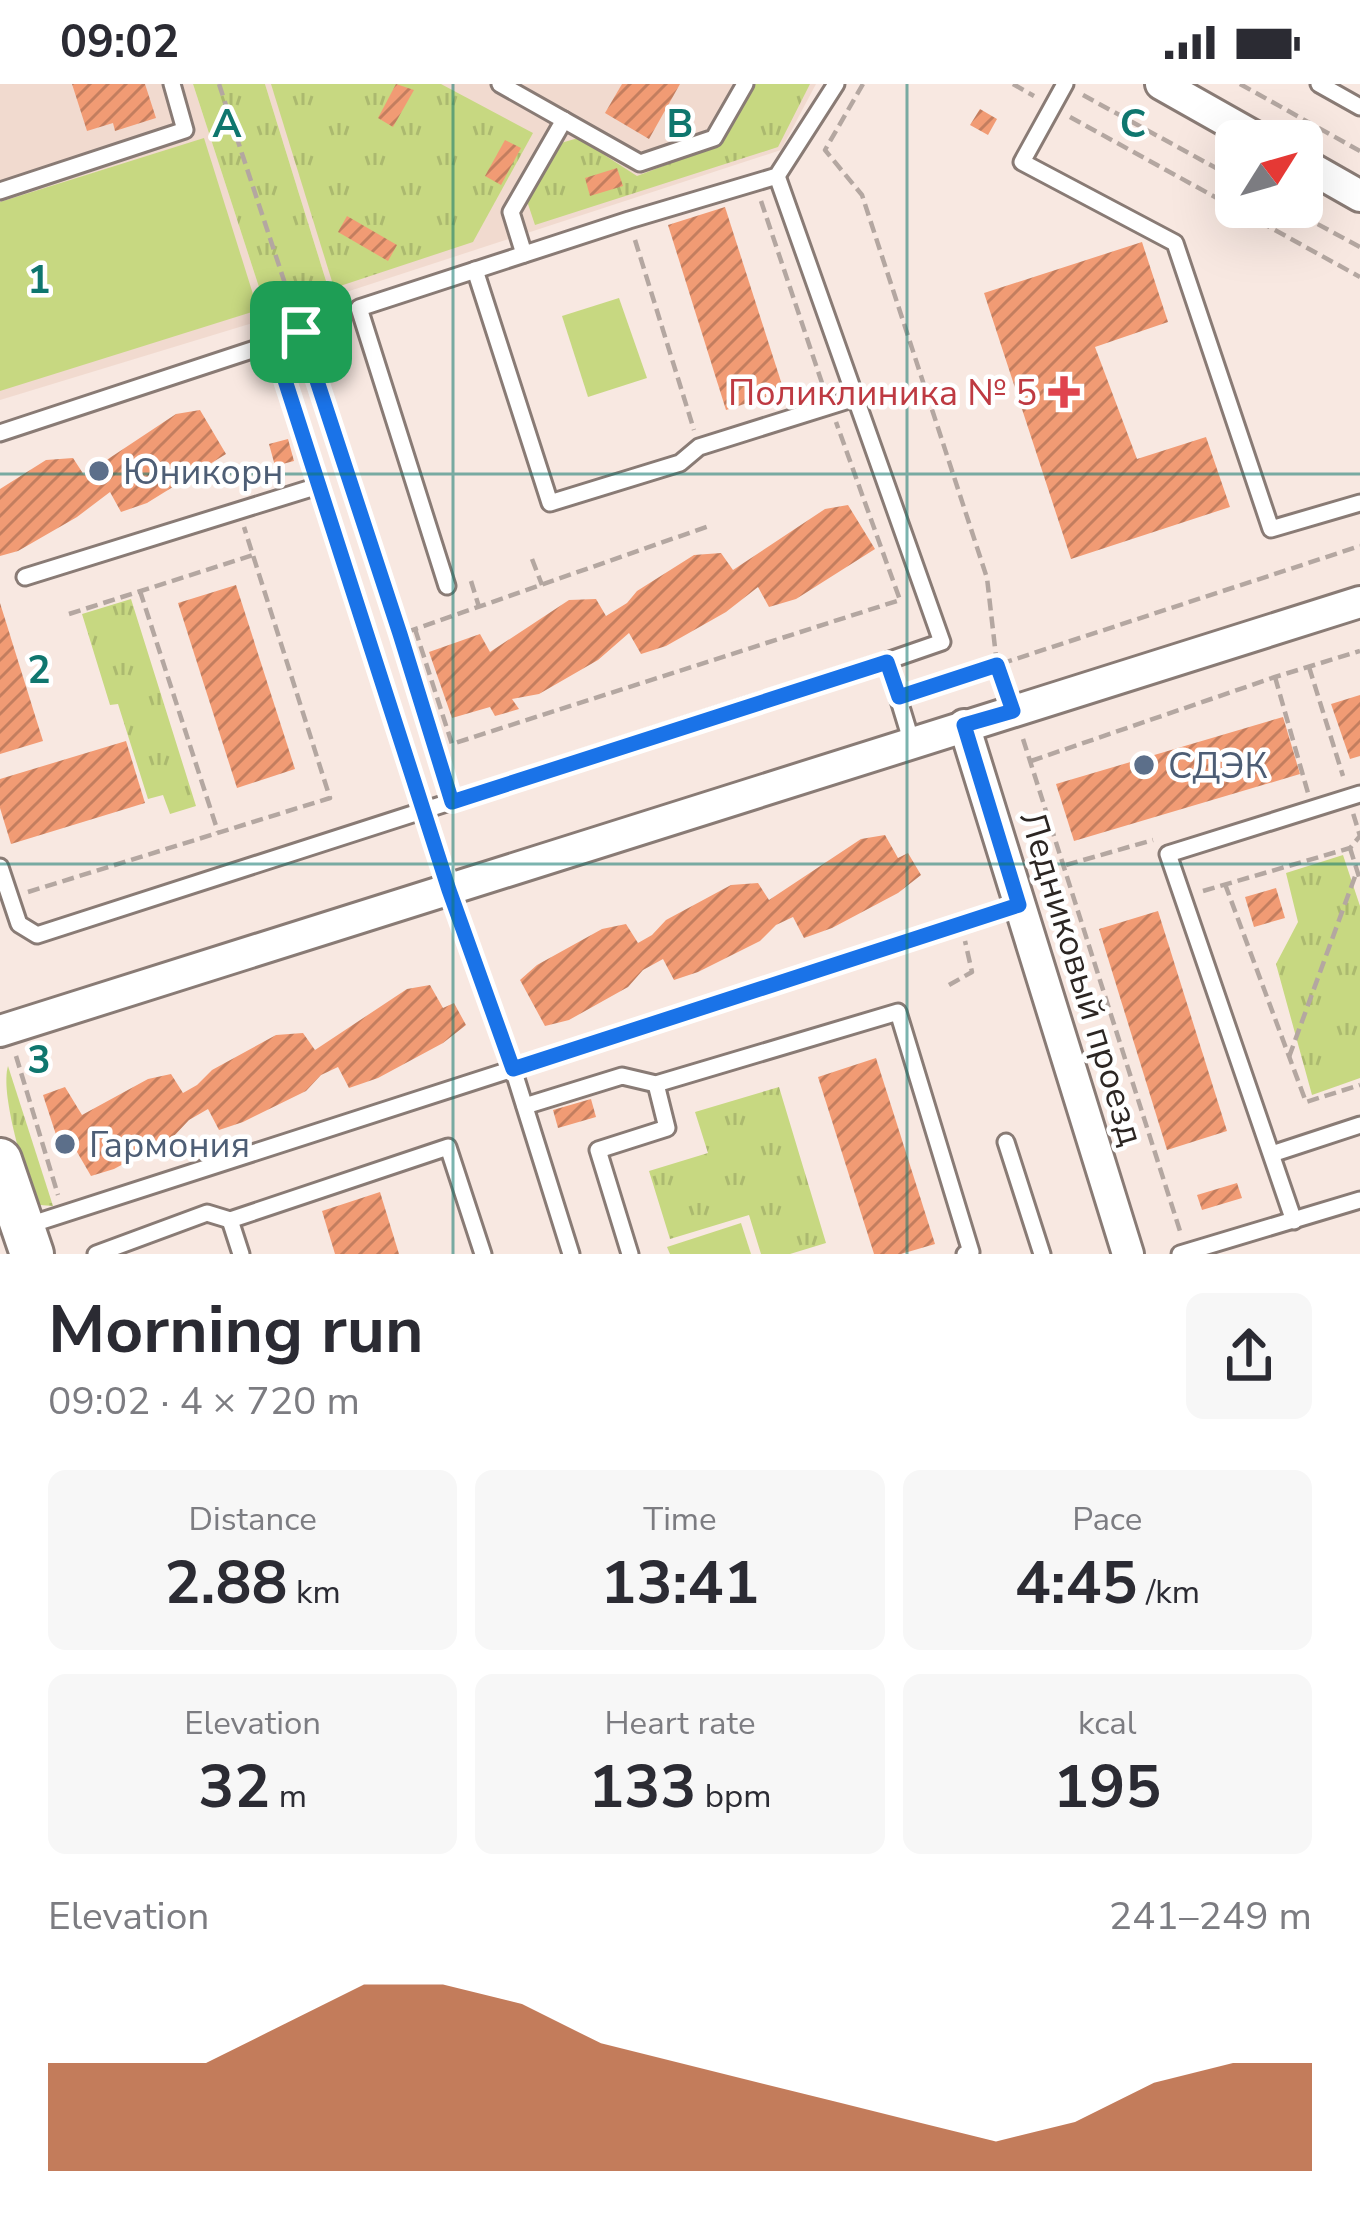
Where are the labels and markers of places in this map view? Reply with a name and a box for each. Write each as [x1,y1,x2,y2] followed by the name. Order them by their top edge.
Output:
[250,281,352,383] pin
[728,369,1037,418] place label: Поликлиника № 5
[1048,376,1080,408] marker: Поликлиника № 5
[123,448,283,497] place label: Юникорн
[86,458,112,484] marker: Юникорн
[1168,742,1268,791] place label: СДЭК
[1131,752,1157,778] marker: СДЭК
[89,1121,250,1170] place label: Гармония
[52,1131,78,1157] marker: Гармония

